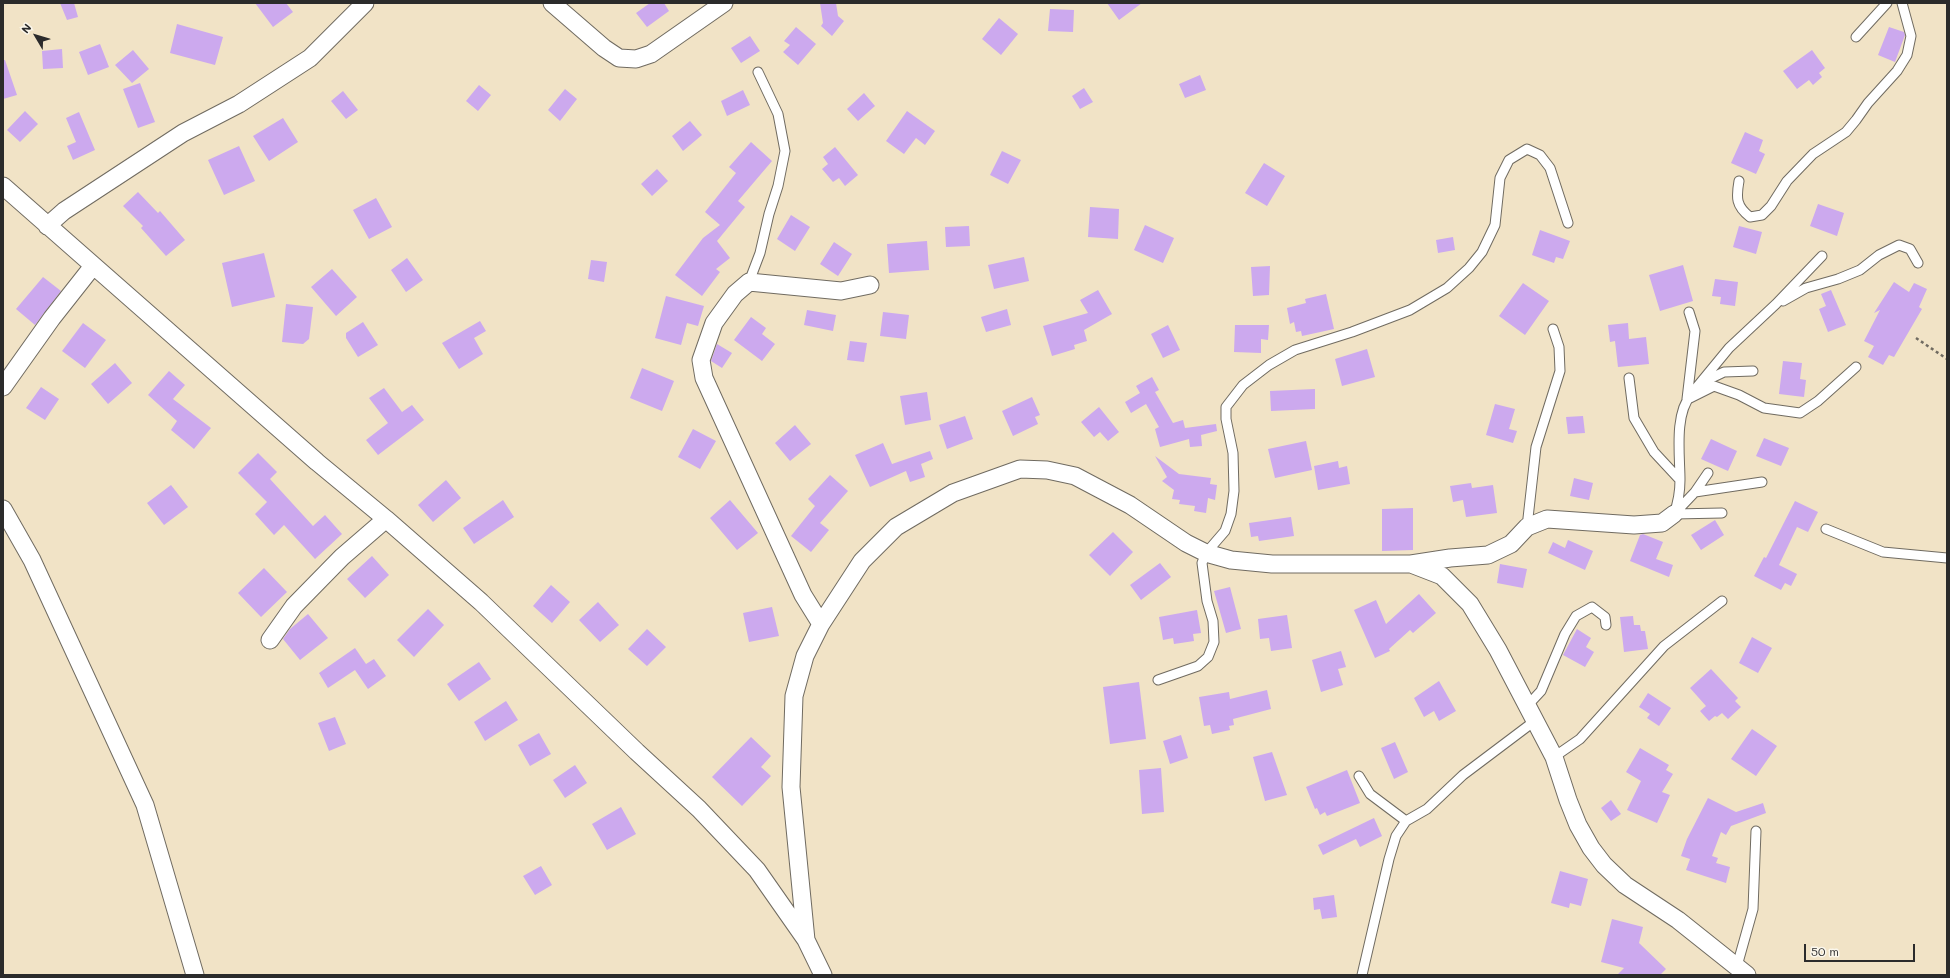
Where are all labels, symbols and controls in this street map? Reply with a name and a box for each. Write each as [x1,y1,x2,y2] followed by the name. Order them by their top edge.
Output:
[16,16,56,56] north arrow
[18,20,35,36] text: N
[1806,936,1917,962] scale bar
[1811,943,1839,959] text: 50 m

